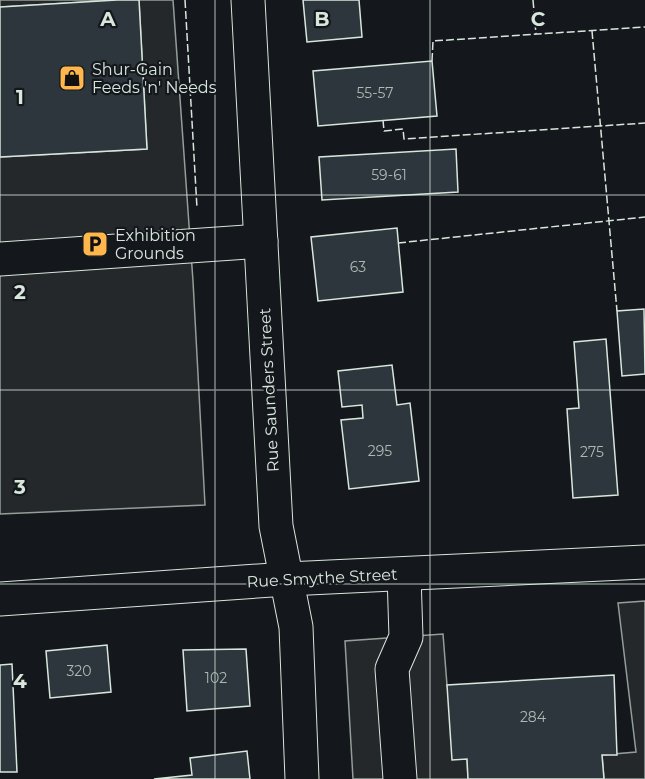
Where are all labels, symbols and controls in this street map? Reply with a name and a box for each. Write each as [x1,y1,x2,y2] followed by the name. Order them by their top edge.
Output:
[99,7,116,31] text: A
[314,7,330,31] text: B
[531,7,546,31] text: C
[92,60,217,97] place label: Shur-Gain Feeds 'n' Needs
[57,63,87,93] shop icon: Shur-Gain Feeds 'n' Needs
[356,84,394,102] house number: 55-57
[16,85,24,109] text: 1
[371,166,407,184] house number: 59-61
[115,226,196,263] place label: Exhibition Grounds
[80,229,110,259] parking icon: Exhibition Grounds
[350,258,366,276] house number: 63
[14,280,26,304] text: 2
[255,307,283,473] street label: Rue Saunders Street
[368,442,392,460] house number: 295
[580,443,604,461] house number: 275
[13,475,26,499] text: 3
[246,565,398,591] street label: Rue Smythe Street
[66,662,92,680] house number: 320
[13,669,27,693] text: 4
[205,669,227,687] house number: 102
[520,708,547,726] house number: 284

